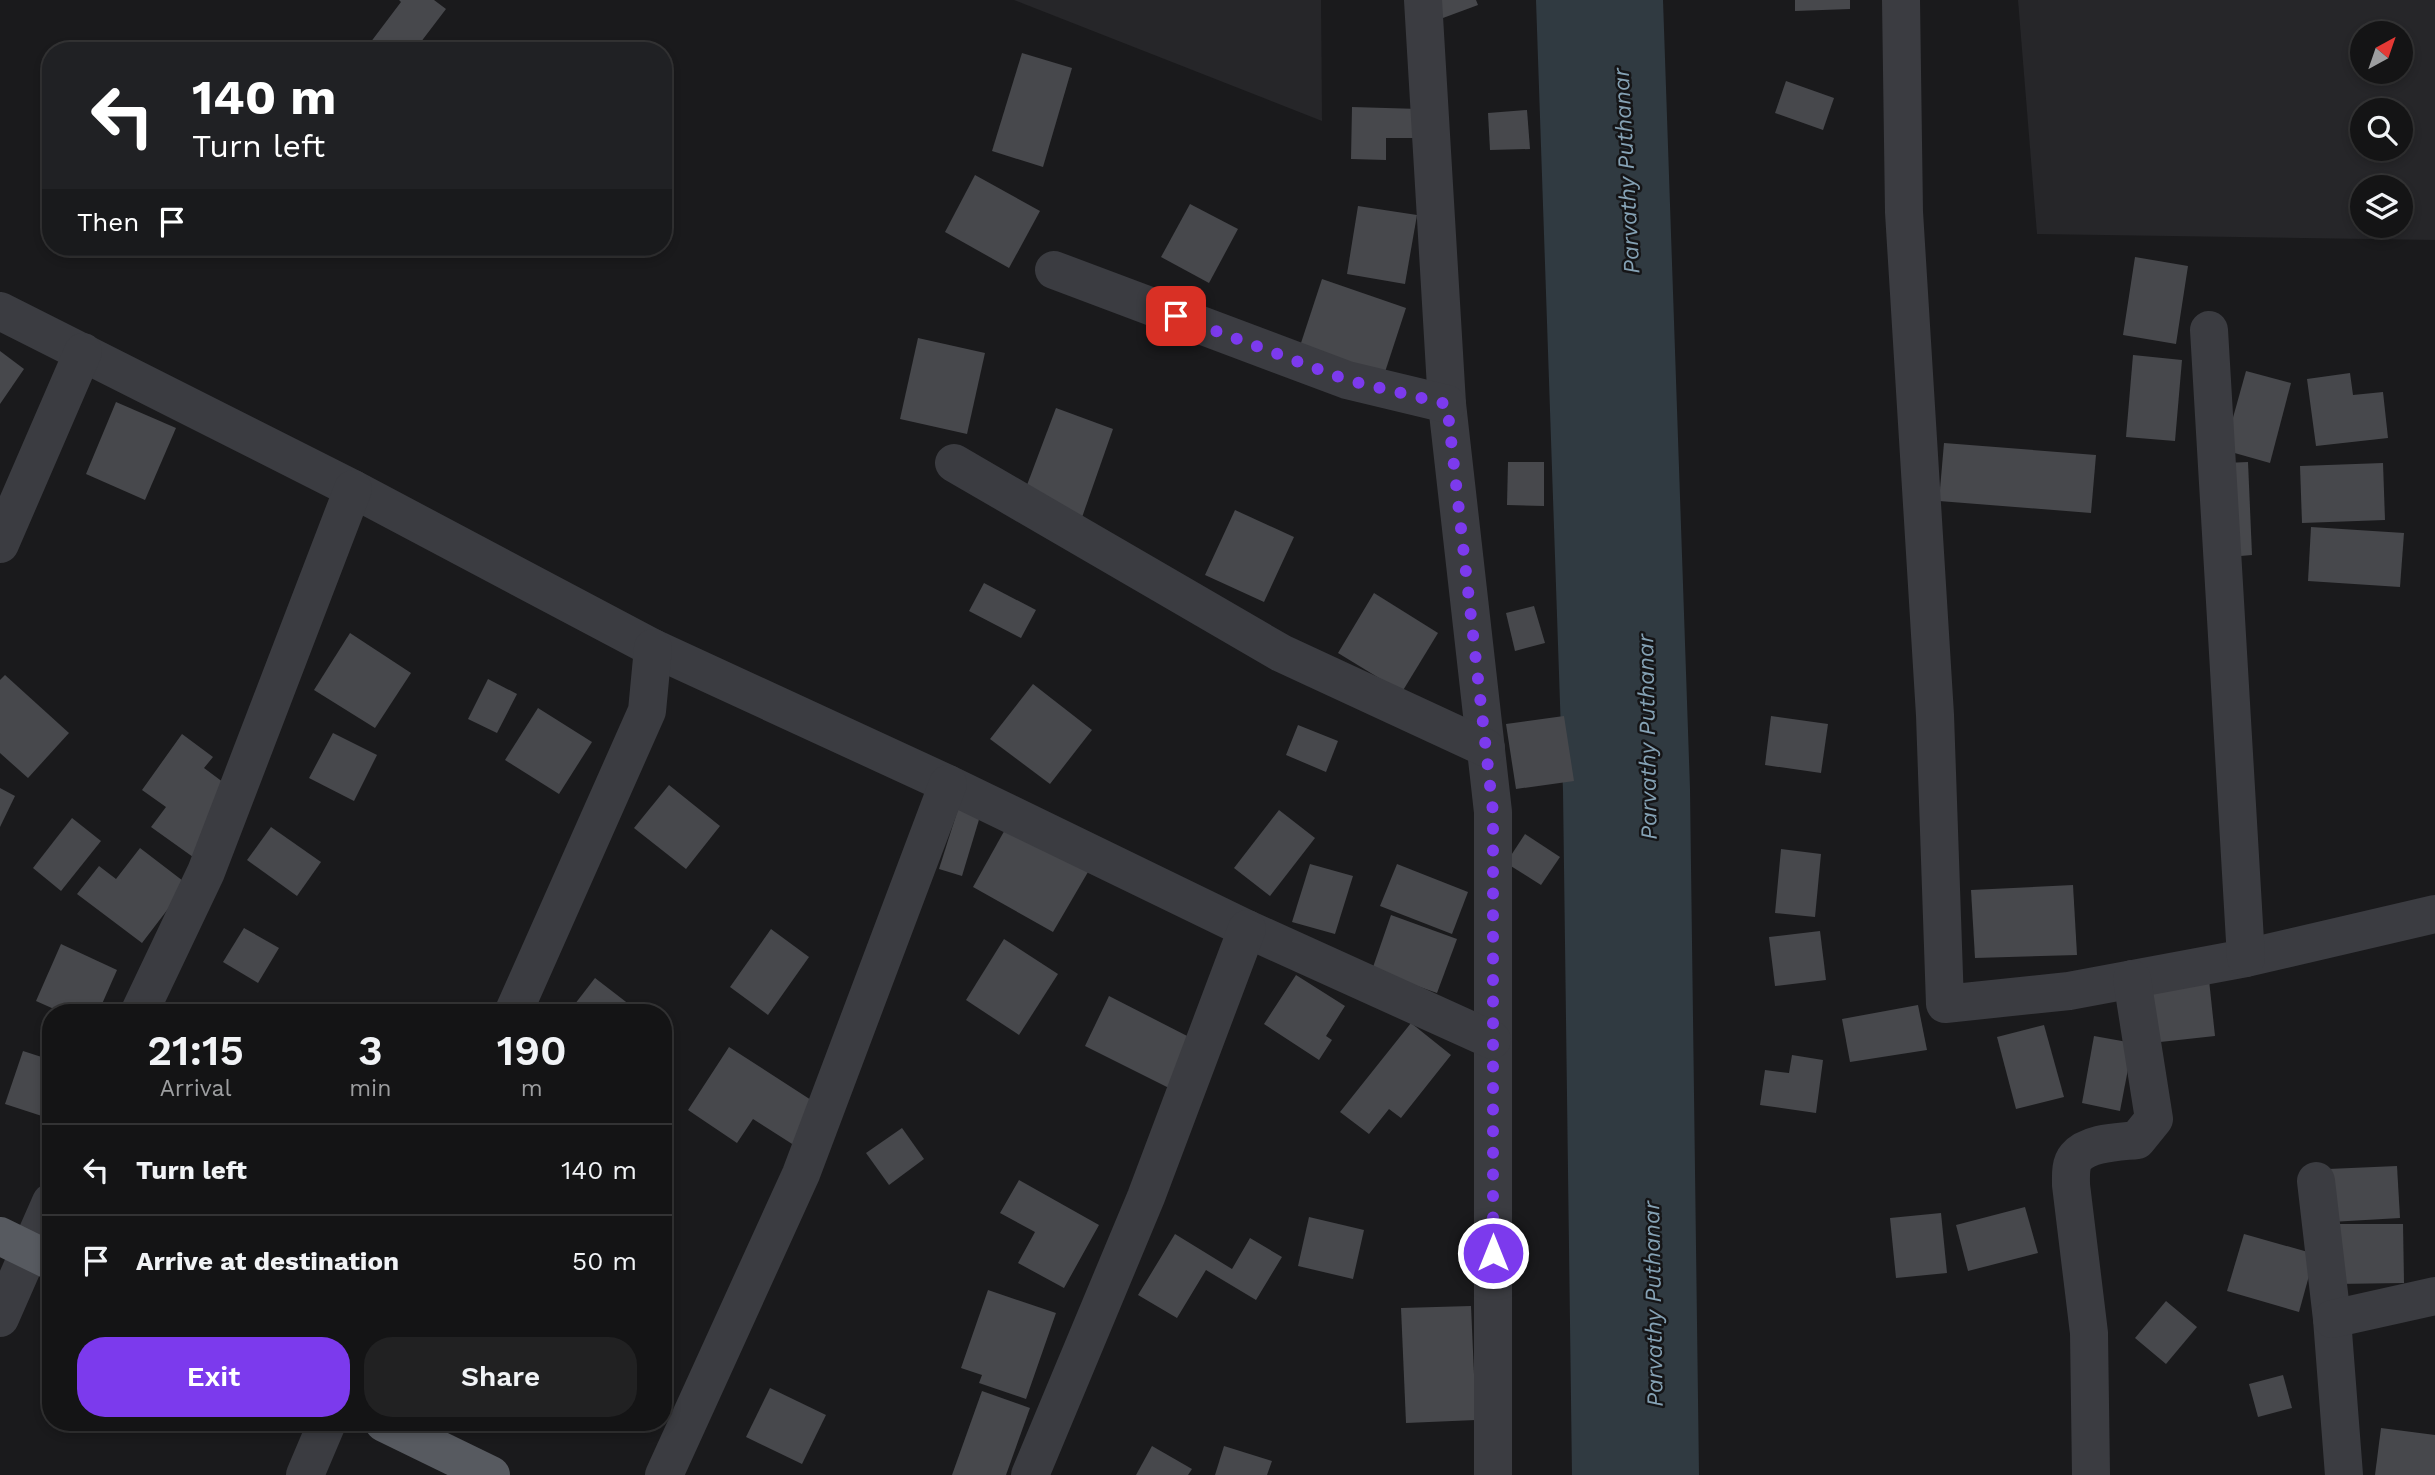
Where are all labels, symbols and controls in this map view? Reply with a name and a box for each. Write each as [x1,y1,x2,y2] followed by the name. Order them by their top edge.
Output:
[2350,21,2413,84] north arrow
[2350,21,2413,238] map controls
[1608,66,1645,275] water label: Parvathy Puthanar
[192,68,336,126] text: 140 m
[77,70,168,161] icon: left
[2350,98,2413,161] button: search
[192,127,325,165] text: Turn left
[2350,175,2413,238] button: layers
[153,203,191,241] icon: arrive
[77,207,139,237] text: Then
[1146,286,1206,346] pin
[1157,297,1195,335] icon: arrive
[1632,633,1663,840] water label: Parvathy Puthanar
[147,1026,244,1075] text: 21:15
[358,1026,383,1075] text: 3
[497,1026,567,1075] text: 190
[160,1075,231,1102] text: Arrival
[349,1075,391,1102] text: min
[521,1075,543,1102] text: m
[77,1151,115,1189] icon: left
[136,1155,247,1185] text: Turn left
[561,1155,637,1185] text: 140 m
[1638,1200,1669,1407] water label: Parvathy Puthanar
[1456,1216,1530,1290] position arrow
[77,1242,115,1280] icon: arrive
[136,1246,399,1276] text: Arrive at destination
[572,1246,637,1276] text: 50 m
[77,1337,350,1417] button: Exit
[364,1337,637,1417] button: Share

